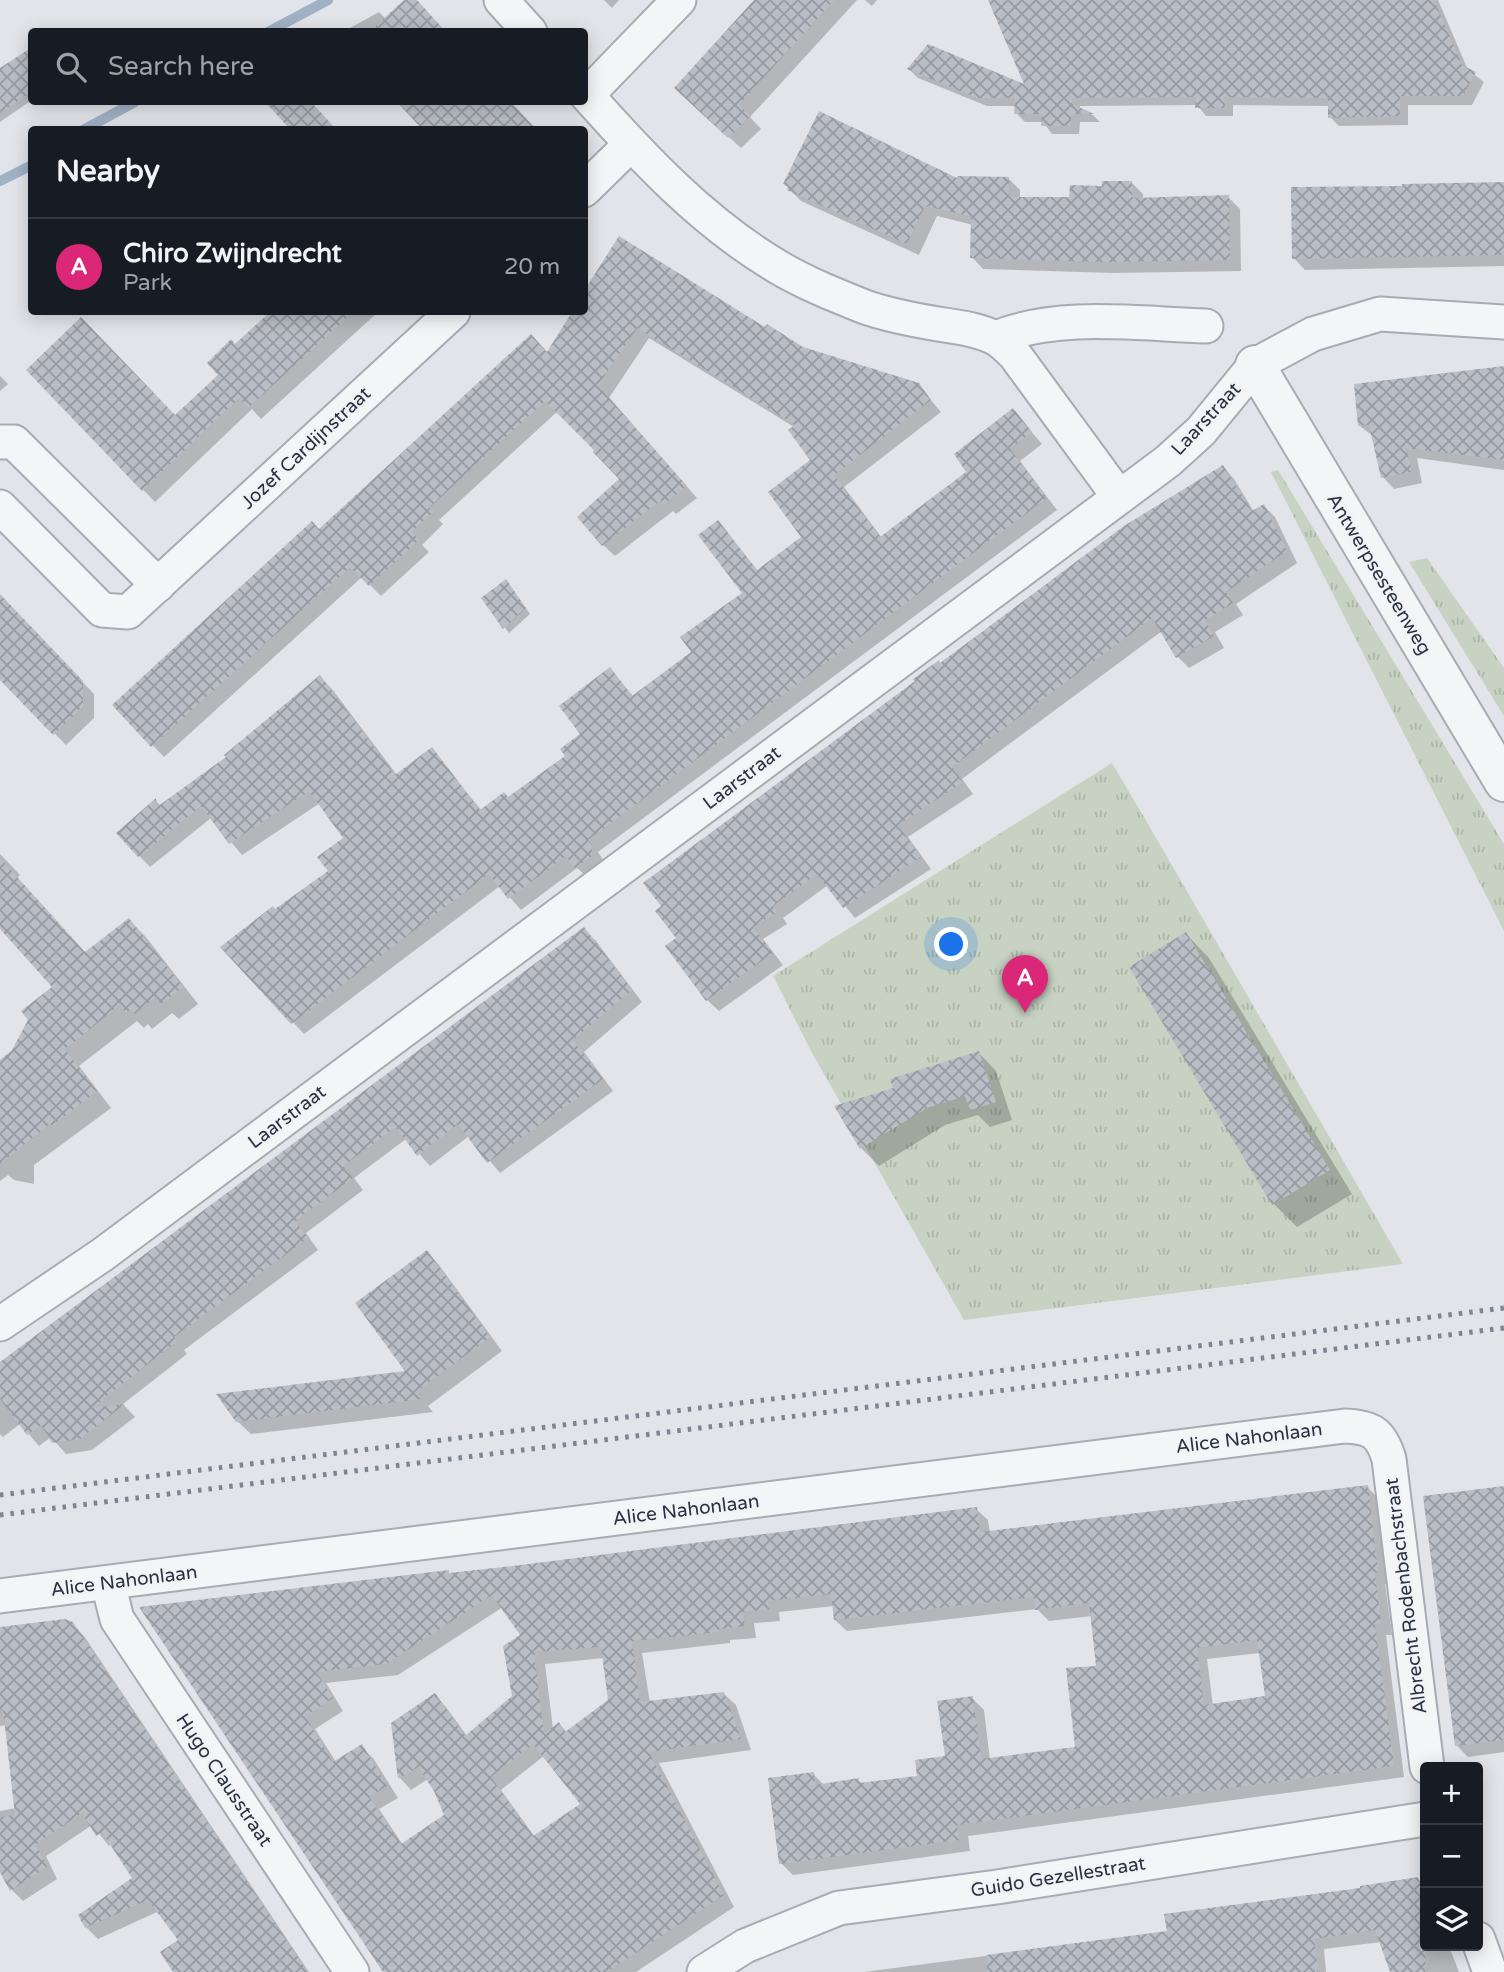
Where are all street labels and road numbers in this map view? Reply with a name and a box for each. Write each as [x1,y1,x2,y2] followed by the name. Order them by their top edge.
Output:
[1167,378,1245,460] street label: Laarstraat
[237,382,375,514] street label: Jozef Cardijnstraat
[1322,489,1436,659] street label: Antwerpsesteenweg
[699,742,785,814] street label: Laarstraat
[244,1081,330,1153] street label: Laarstraat
[1174,1418,1324,1458] street label: Alice Nahonlaan
[1381,1477,1431,1715] street label: Albrecht Rodenbachstraat
[611,1490,761,1530] street label: Alice Nahonlaan
[49,1561,199,1601] street label: Alice Nahonlaan
[171,1709,277,1851] street label: Hugo Clausstraat
[969,1852,1147,1902] street label: Guido Gezellestraat

